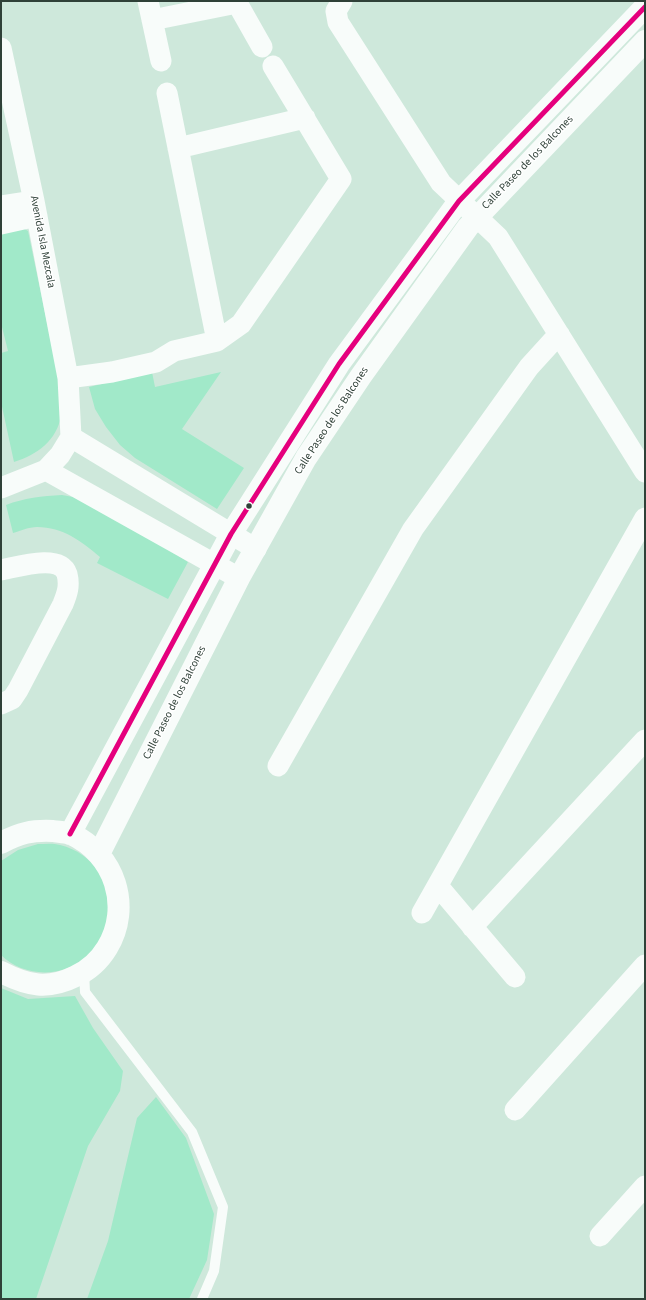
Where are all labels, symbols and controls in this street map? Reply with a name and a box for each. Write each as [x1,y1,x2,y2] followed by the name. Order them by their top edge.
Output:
[480,113,576,213] street label: Calle Paseo de los Balcones
[27,195,57,289] street label: Avenida Isla Mezcala
[292,365,372,477] street label: Calle Paseo de los Balcones
[244,501,254,511] unlabelled marker
[141,644,209,762] street label: Calle Paseo de los Balcones

